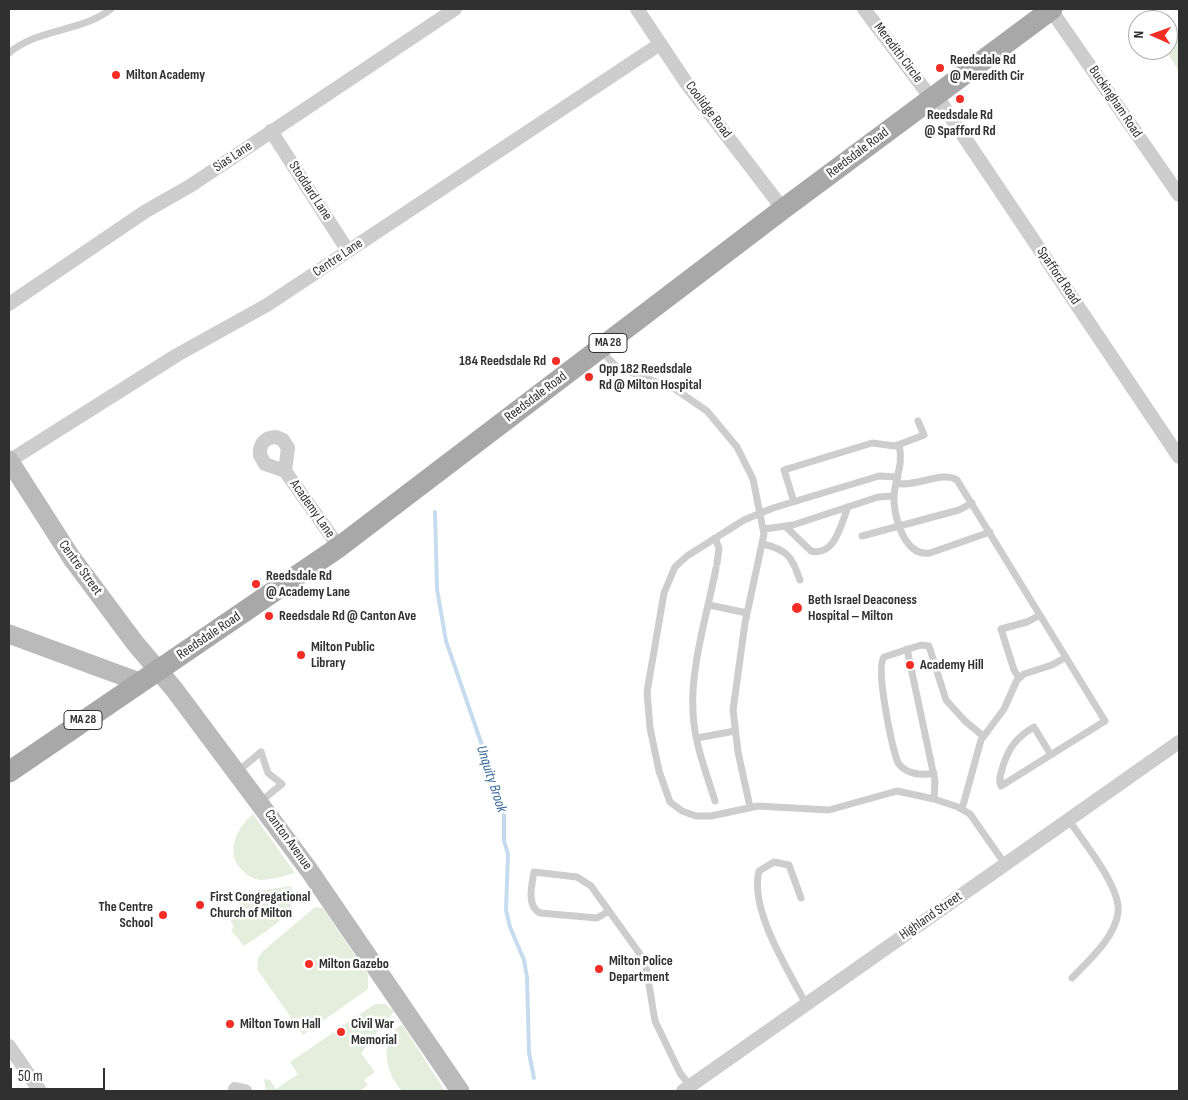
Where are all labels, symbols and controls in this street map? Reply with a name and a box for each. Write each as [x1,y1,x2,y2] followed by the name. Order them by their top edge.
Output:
[1128,10,1178,60] north arrow
[870,19,926,87] street label: Meredith Circle
[1130,30,1147,39] text: N
[950,52,1024,84] place label: Reedsdale Rd @ Meredith Cir
[934,62,946,74] marker: Reedsdale Rd @ Meredith Cir
[1085,63,1145,141] street label: Buckingham Road
[126,67,205,83] place label: Milton Academy
[110,69,122,81] marker: Milton Academy
[681,78,735,142] street label: Coolidge Road
[954,93,966,105] marker: Reedsdale Rd @ Spafford Rd
[924,107,996,140] place label: Reedsdale Rd @ Spafford Rd
[824,124,892,182] street label: Reedsdale Road
[210,138,256,176] street label: Sias Lane
[285,158,335,224] street label: Stoddard Lane
[310,235,366,281] street label: Centre Lane
[1033,244,1083,308] street label: Spafford Road
[589,333,627,352] road number: MA 28
[459,353,546,369] place label: 184 Reedsdale Rd
[550,355,562,367] marker: 184 Reedsdale Rd
[599,361,702,394] place label: Opp 182 Reedsdale Rd @ Milton Hospital
[502,368,570,426] street label: Reedsdale Road
[583,371,595,383] marker: Opp 182 Reedsdale Rd @ Milton Hospital
[286,477,338,541] street label: Academy Lane
[54,537,106,599] street label: Centre Street
[266,568,350,600] place label: Reedsdale Rd @ Academy Lane
[250,578,262,590] marker: Reedsdale Rd @ Academy Lane
[808,592,917,624] place label: Beth Israel Deaconess Hospital – Milton
[790,601,804,615] marker: Beth Israel Deaconess Hospital – Milton
[279,608,416,624] place label: Reedsdale Rd @ Canton Ave
[174,609,244,663] street label: Reedsdale Road
[263,610,275,622] marker: Reedsdale Rd @ Canton Ave
[311,639,375,672] place label: Milton Public Library
[295,649,307,661] marker: Milton Public Library
[920,657,984,673] place label: Academy Hill
[904,659,916,671] marker: Academy Hill
[64,710,102,730] road number: MA 28
[472,743,510,815] water label: Unquity Brook
[261,807,315,873] street label: Canton Avenue
[896,888,966,944] street label: Highland Street
[210,889,310,922] place label: First Congregational Church of Milton
[98,899,153,932] place label: The Centre School
[194,899,206,911] marker: First Congregational Church of Milton
[157,909,169,921] marker: The Centre School
[609,953,673,986] place label: Milton Police Department
[319,956,389,972] place label: Milton Gazebo
[303,958,315,970] marker: Milton Gazebo
[593,963,605,975] marker: Milton Police Department
[240,1016,321,1032] place label: Milton Town Hall
[351,1016,397,1048] place label: Civil War Memorial
[224,1018,236,1030] marker: Milton Town Hall
[335,1026,347,1038] marker: Civil War Memorial
[12,1058,108,1090] scale bar
[18,1067,43,1086] text: 50 m

